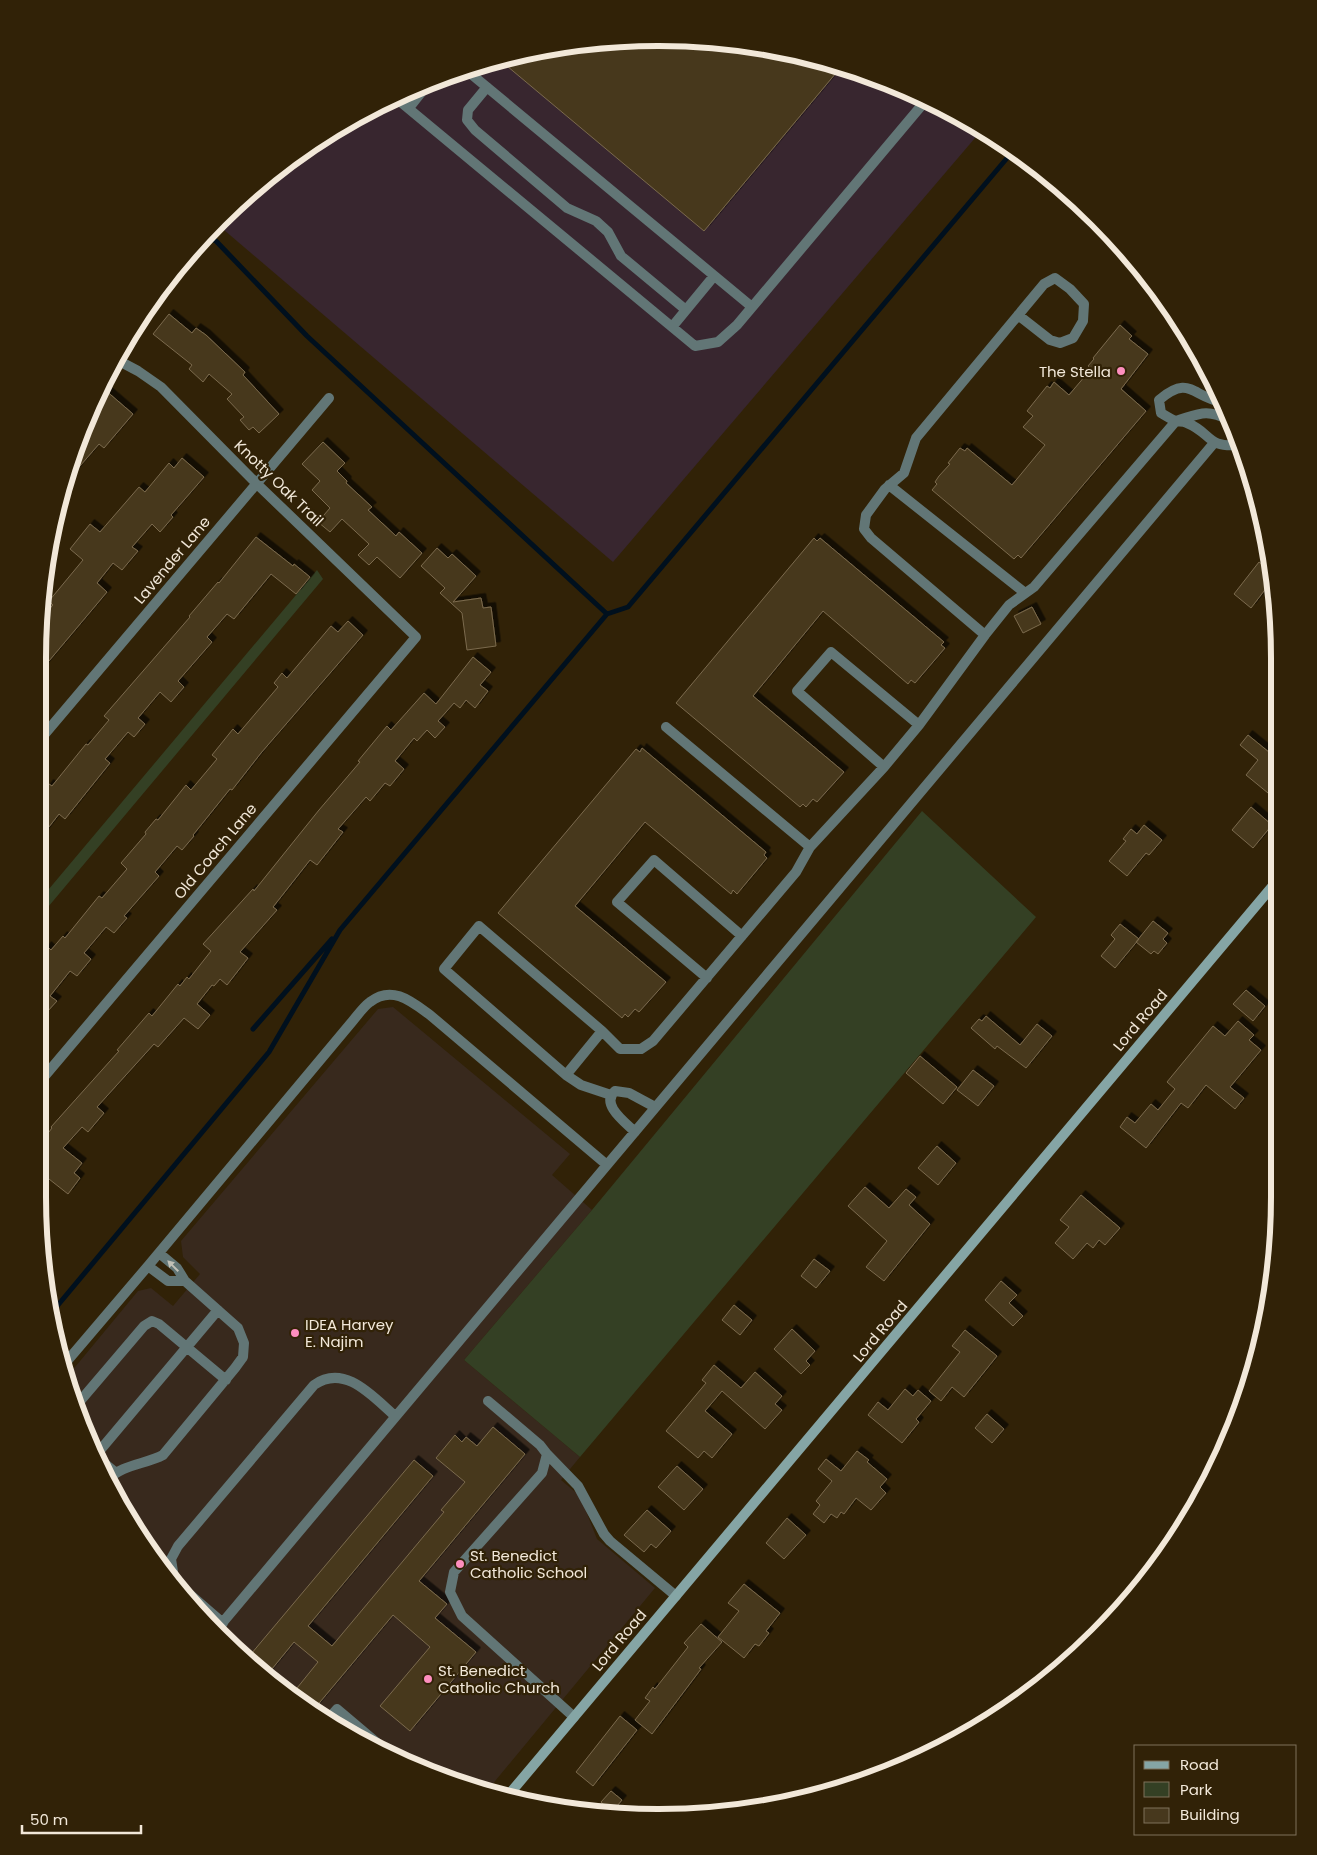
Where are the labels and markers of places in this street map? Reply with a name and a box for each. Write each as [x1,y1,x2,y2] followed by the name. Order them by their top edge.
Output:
[1039,361,1111,382] place label: The Stella
[1115,365,1127,377] marker: The Stella
[305,1314,394,1352] place label: IDEA Harvey E. Najim
[289,1327,301,1339] marker: IDEA Harvey E. Najim
[470,1545,587,1583] place label: St. Benedict Catholic School
[454,1558,466,1570] marker: St. Benedict Catholic School
[438,1660,560,1698] place label: St. Benedict Catholic Church
[422,1673,434,1685] marker: St. Benedict Catholic Church

